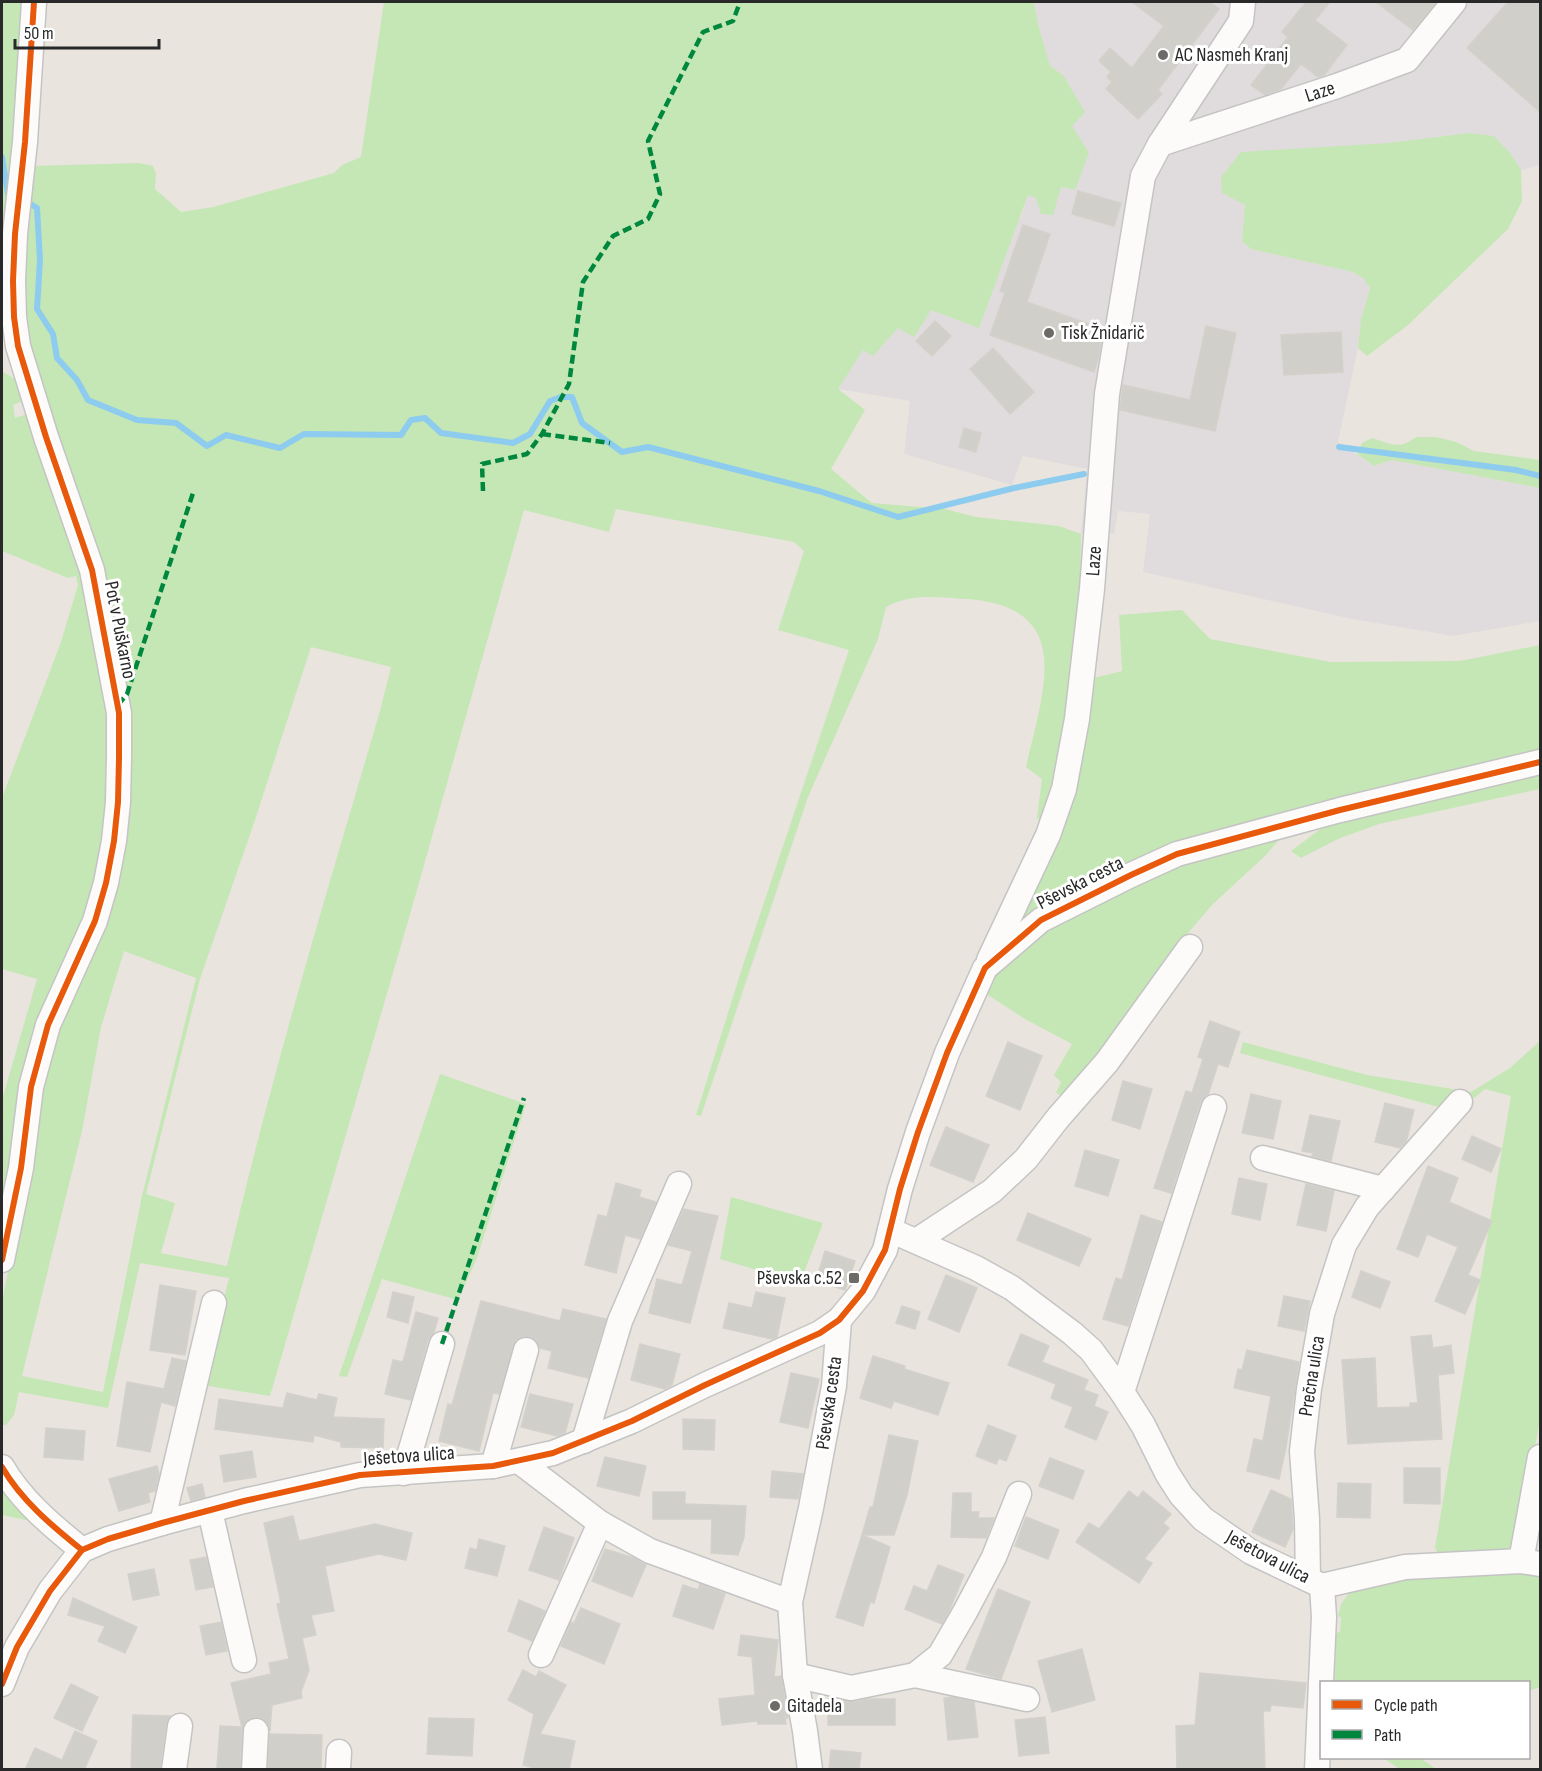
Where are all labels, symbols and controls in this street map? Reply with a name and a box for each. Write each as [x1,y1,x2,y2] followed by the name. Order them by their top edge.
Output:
[15,12,159,50] scale bar
[24,23,54,44] text: 50 m
[1174,43,1288,67] place label: AC Nasmeh Kranj
[1156,48,1170,62] marker: AC Nasmeh Kranj
[1302,76,1338,108] street label: Laze
[1061,321,1145,345] place label: Tisk Žnidarič
[1042,326,1056,340] marker: Tisk Žnidarič
[1081,545,1107,577] street label: Laze
[99,579,141,681] street label: Pot v Puškarno
[1033,851,1127,915] street label: Pševska cesta
[757,1266,842,1290] place label: Pševska c.52
[847,1271,861,1285] marker: Pševska c.52
[1294,1334,1330,1418] street label: Prečna ulica
[811,1355,847,1451] street label: Pševska cesta
[362,1441,455,1471] street label: Ješetova ulica
[1221,1524,1314,1589] street label: Ješetova ulica
[1320,1681,1530,1759] legend
[787,1694,842,1718] place label: Gitadela
[1374,1695,1438,1716] text: Cycle path
[768,1699,782,1713] marker: Gitadela
[1374,1725,1402,1746] text: Path

